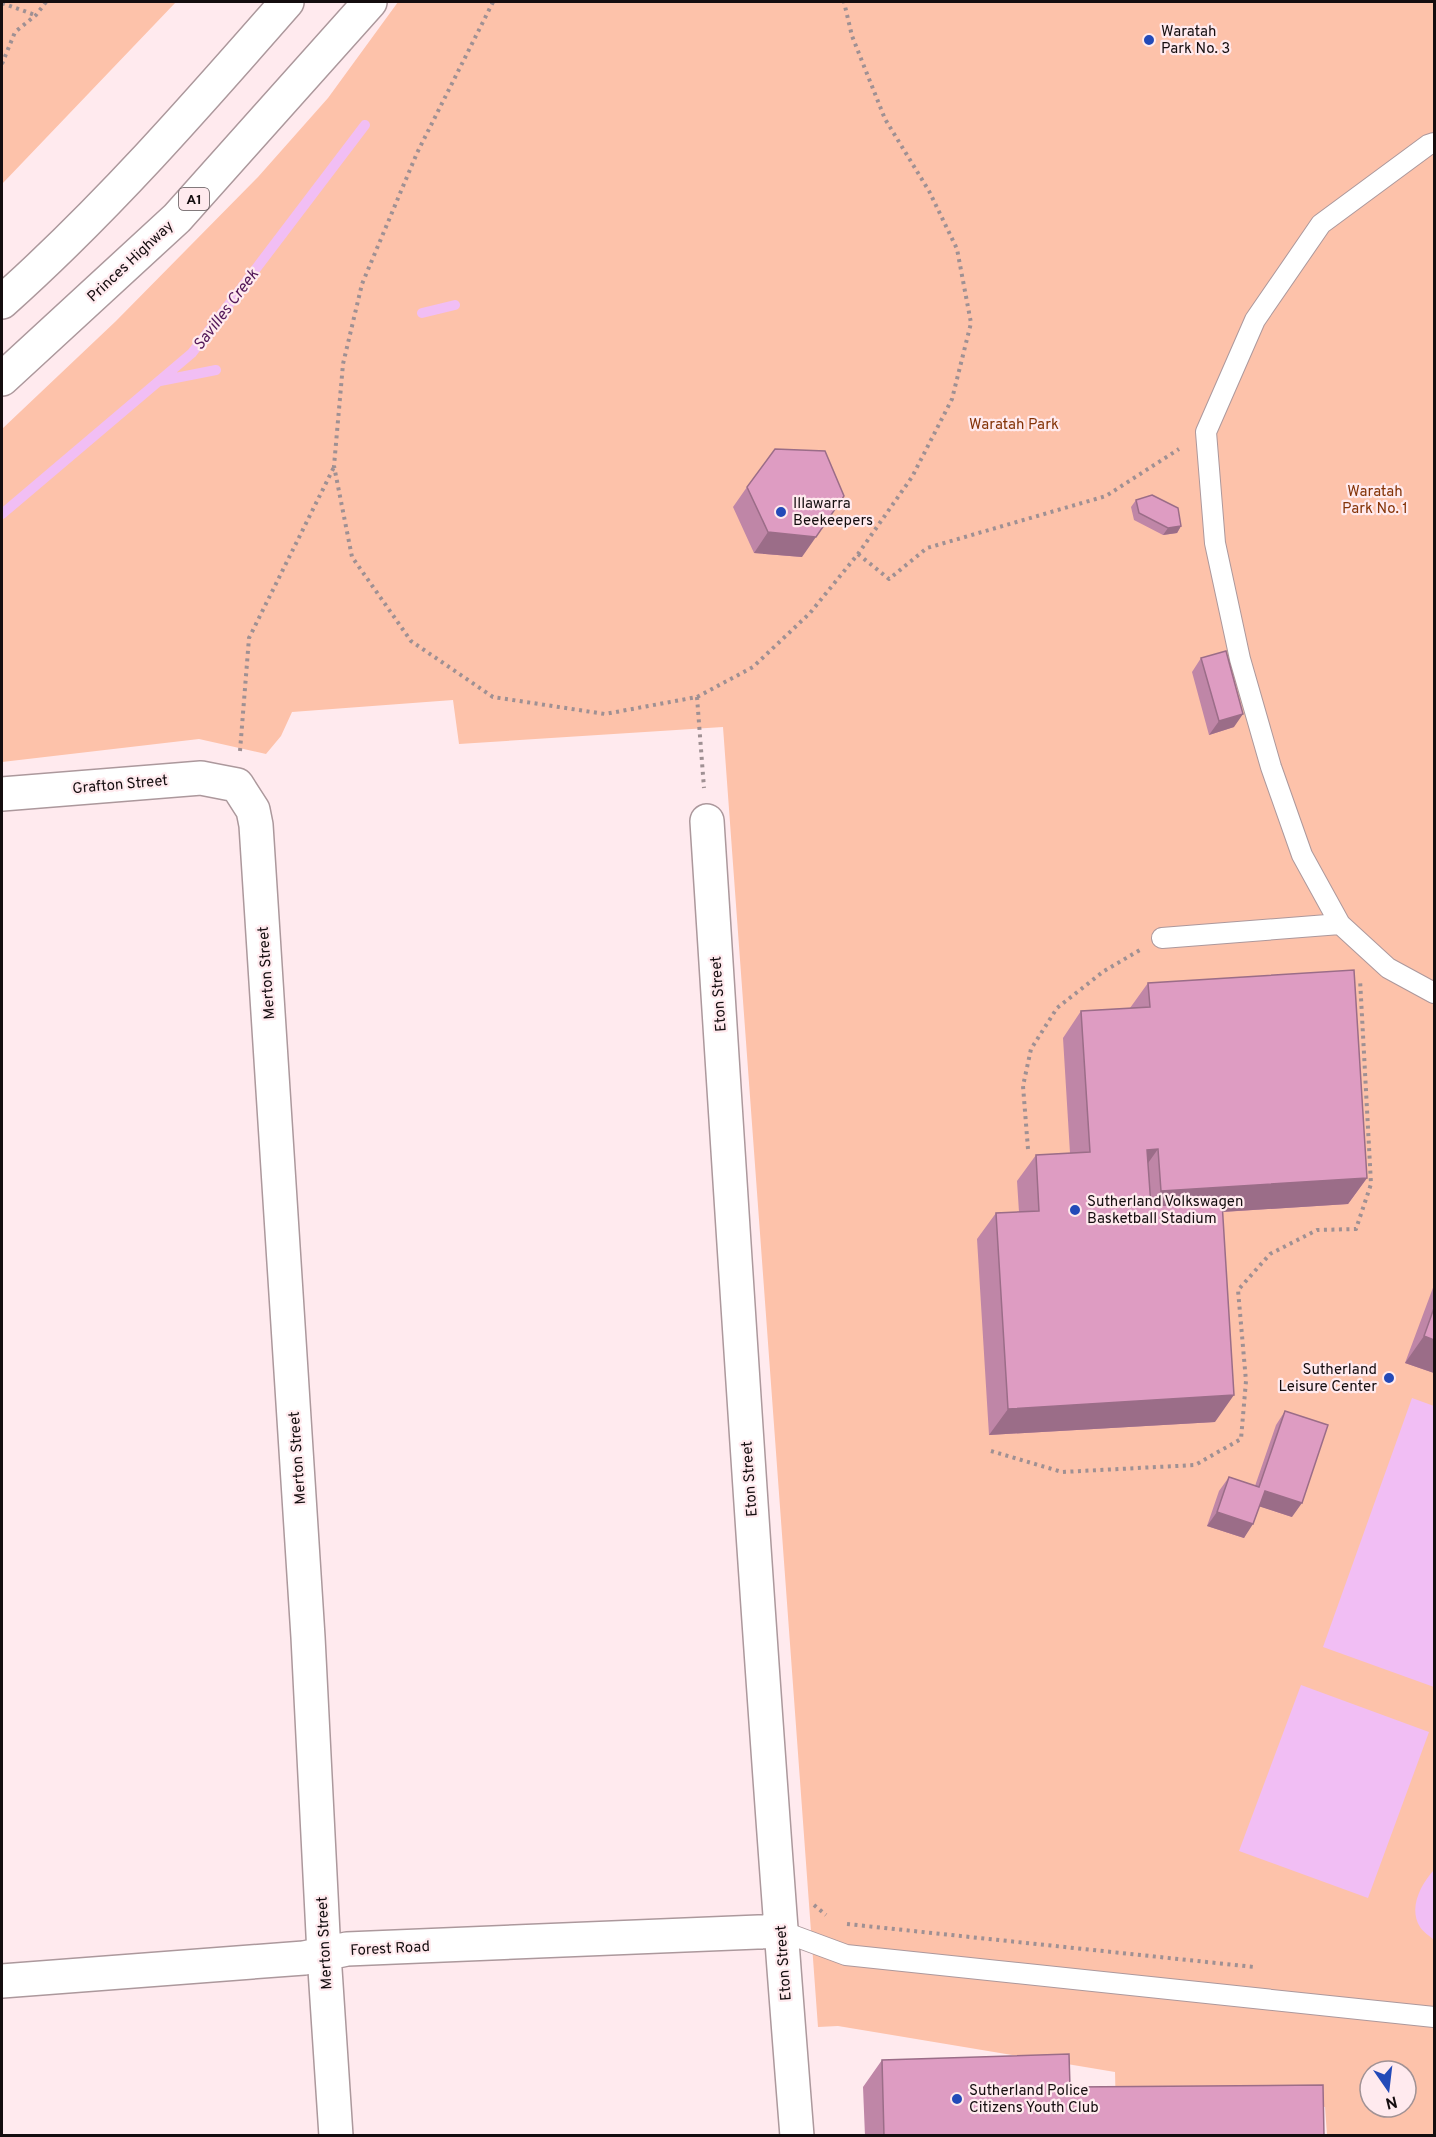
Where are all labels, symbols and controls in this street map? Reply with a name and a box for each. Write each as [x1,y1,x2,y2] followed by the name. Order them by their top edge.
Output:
[1161,23,1230,59] place label: Waratah Park No. 3
[1142,33,1156,47] marker: Waratah Park No. 3
[179,188,209,210] road number: A1
[84,217,178,307] street label: Princes Highway
[190,265,264,355] water label: Savilles Creek
[969,416,1059,435] park label: Waratah Park
[1342,483,1408,519] park label: Waratah Park No. 1
[793,495,873,531] place label: Illawarra Beekeepers
[774,505,788,519] marker: Illawarra Beekeepers
[72,772,169,799] street label: Grafton Street
[255,926,280,1020] street label: Merton Street
[707,955,732,1032] street label: Eton Street
[1087,1193,1243,1229] place label: Sutherland Volkswagen Basketball Stadium
[1068,1203,1082,1217] marker: Sutherland Volkswagen Basketball Stadium
[1278,1361,1377,1397] place label: Sutherland Leisure Center
[1382,1371,1396,1385] marker: Sutherland Leisure Center
[286,1411,311,1505] street label: Merton Street
[738,1440,763,1517] street label: Eton Street
[314,1896,337,1990] street label: Merton Street
[772,1924,797,2001] street label: Eton Street
[350,1938,430,1961] street label: Forest Road
[1358,2059,1418,2119] north arrow
[969,2082,1099,2118] place label: Sutherland Police Citizens Youth Club
[1383,2091,1399,2113] text: N
[950,2092,964,2106] marker: Sutherland Police Citizens Youth Club

